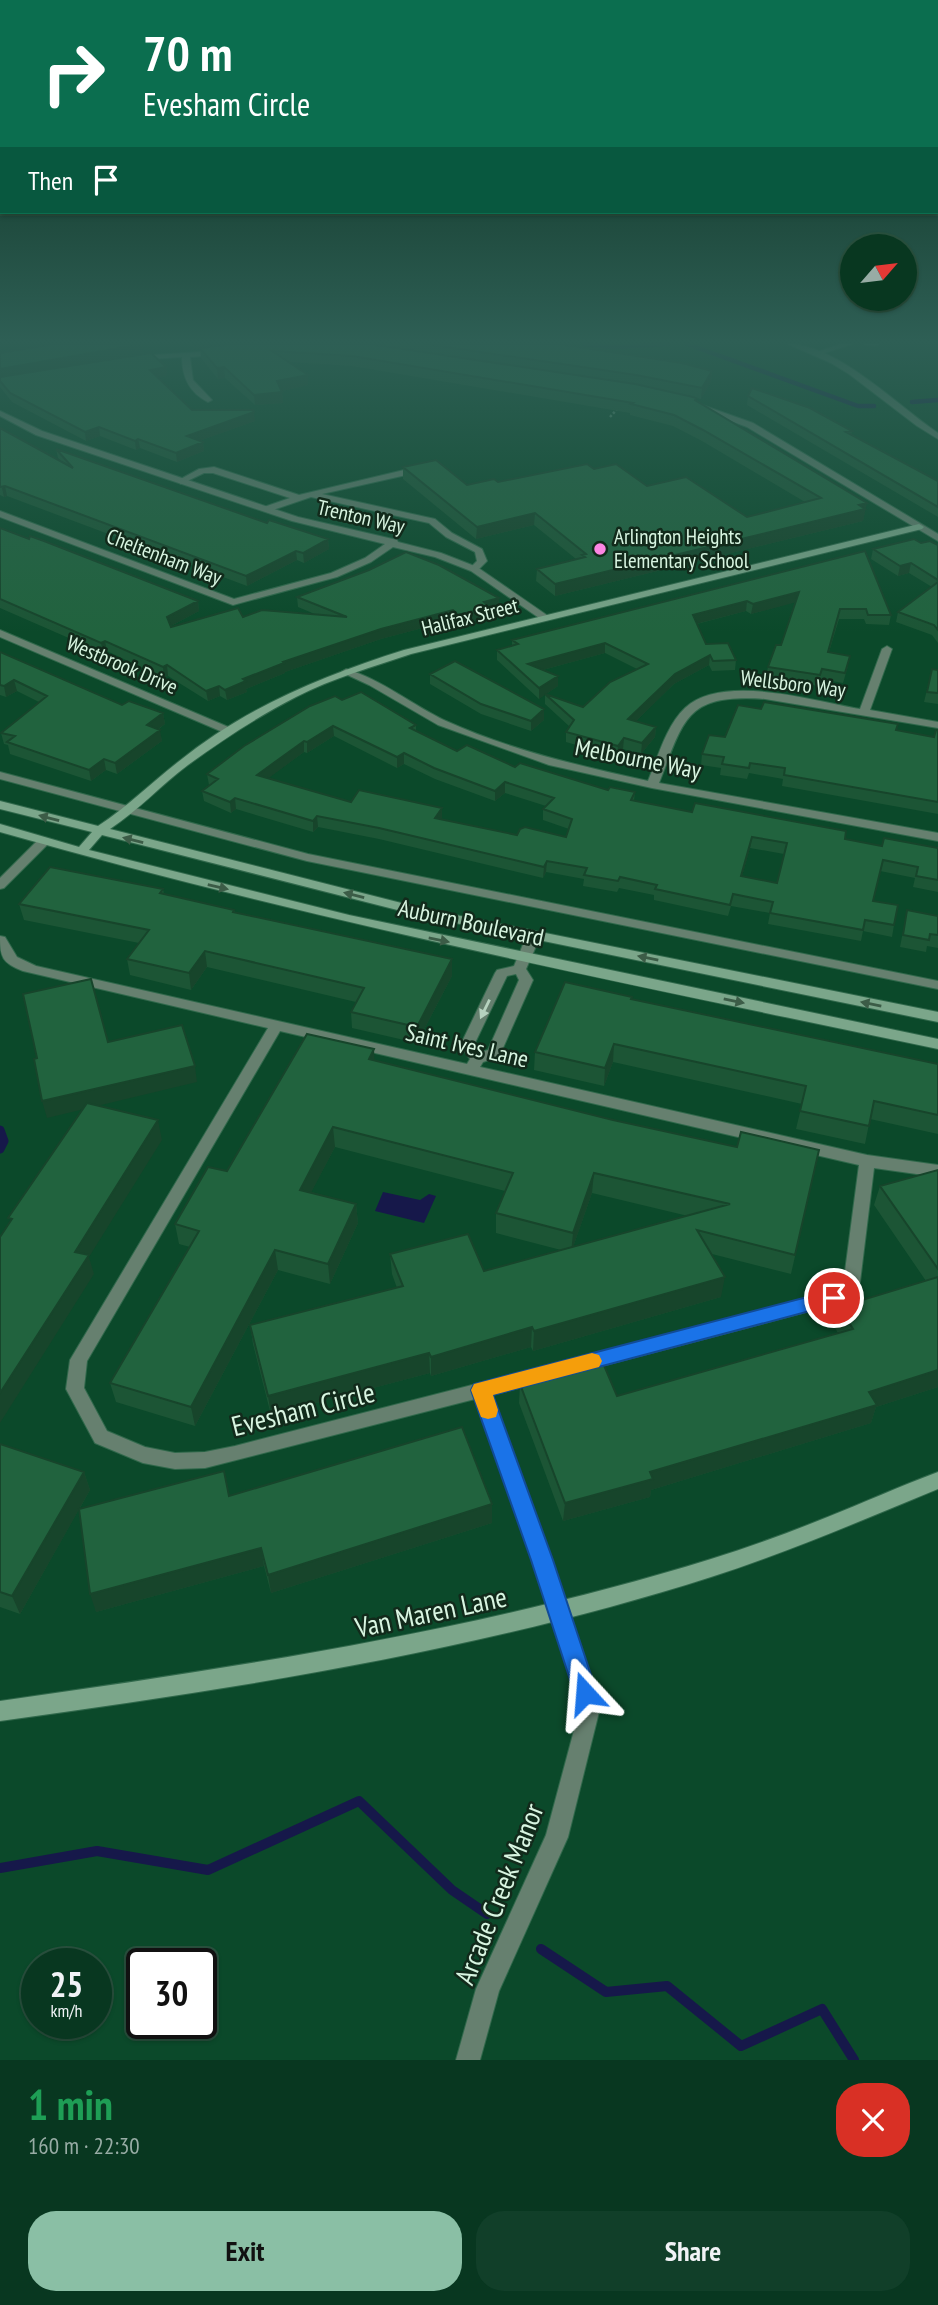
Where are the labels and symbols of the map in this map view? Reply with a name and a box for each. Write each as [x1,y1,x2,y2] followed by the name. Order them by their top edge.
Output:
[840,234,917,312] north arrow
[315,493,408,540] street label: Trenton Way
[103,522,226,591] street label: Cheltenham Way
[614,523,749,574] place label: Arlington Heights Elementary School
[592,541,608,557] marker: Arlington Heights Elementary School
[419,591,521,642] street label: Halifax Street
[63,629,182,700] street label: Westbrook Drive
[739,664,847,703] street label: Wellsboro Way
[572,731,704,786] street label: Melbourne Way
[38,813,59,823] one-way arrow
[122,835,144,846] one-way arrow
[207,882,229,893] one-way arrow
[343,890,365,901] one-way arrow
[396,892,547,953] street label: Auburn Boulevard
[428,934,450,945] one-way arrow
[637,953,659,964] one-way arrow
[723,996,745,1007] one-way arrow
[860,998,882,1009] one-way arrow
[479,999,490,1019] one-way arrow
[403,1016,531,1075] street label: Saint Ives Lane
[804,1268,864,1328] pin
[227,1373,378,1444] street label: Evesham Circle
[351,1577,510,1646] street label: Van Maren Lane
[548,1656,622,1730] position arrow
[445,1798,552,1990] street label: Arcade Creek Manor
[126,1948,217,2039] speed limit sign: 30

